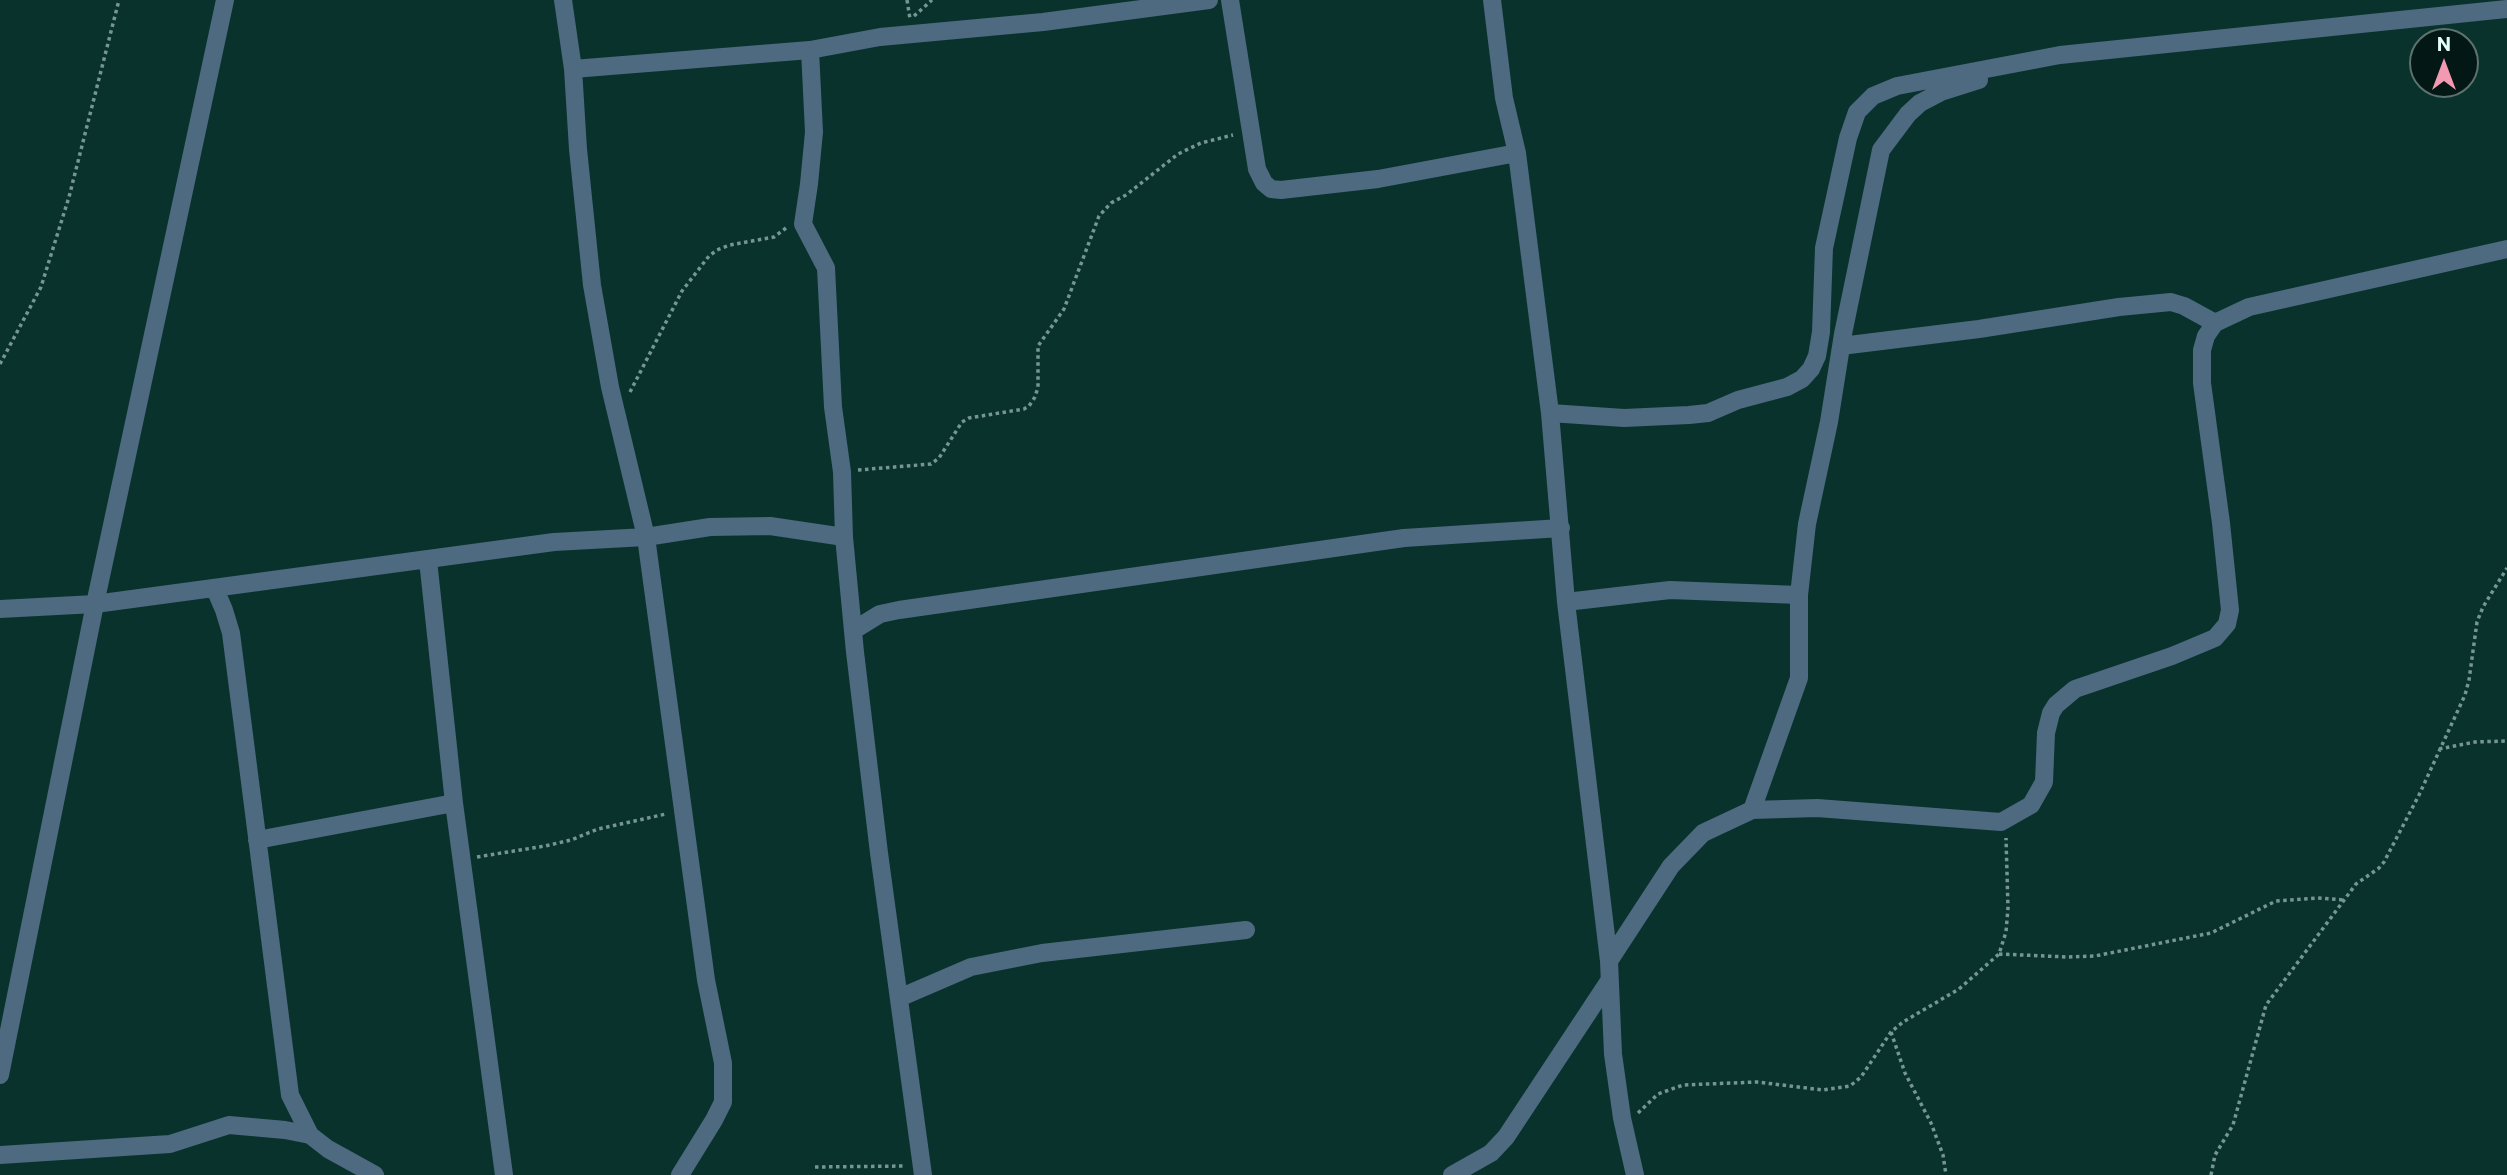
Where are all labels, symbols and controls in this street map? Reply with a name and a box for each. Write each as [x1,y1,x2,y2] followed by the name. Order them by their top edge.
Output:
[2409,28,2479,98] north arrow
[2437,32,2451,55] text: N

